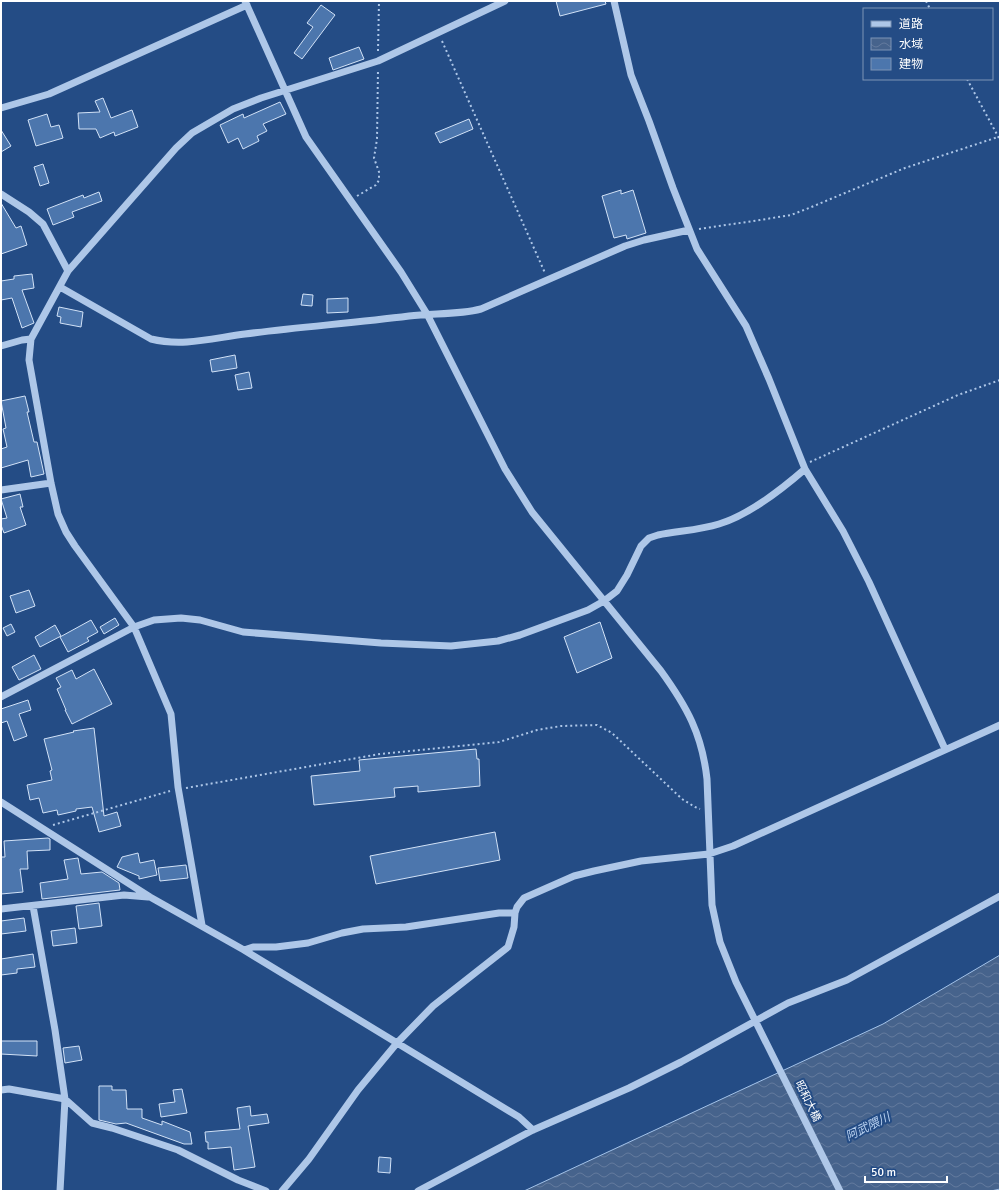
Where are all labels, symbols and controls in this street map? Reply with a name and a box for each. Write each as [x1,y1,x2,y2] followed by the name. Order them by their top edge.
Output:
[863,8,993,80] legend
[899,17,923,32] text: 道路
[899,37,923,52] text: 水域
[899,57,923,72] text: 建物
[793,1078,823,1124] street label: 昭和大橋
[843,1109,895,1144] water label: 阿武隈川
[865,1158,947,1184] scale bar
[871,1165,896,1180] text: 50 m

